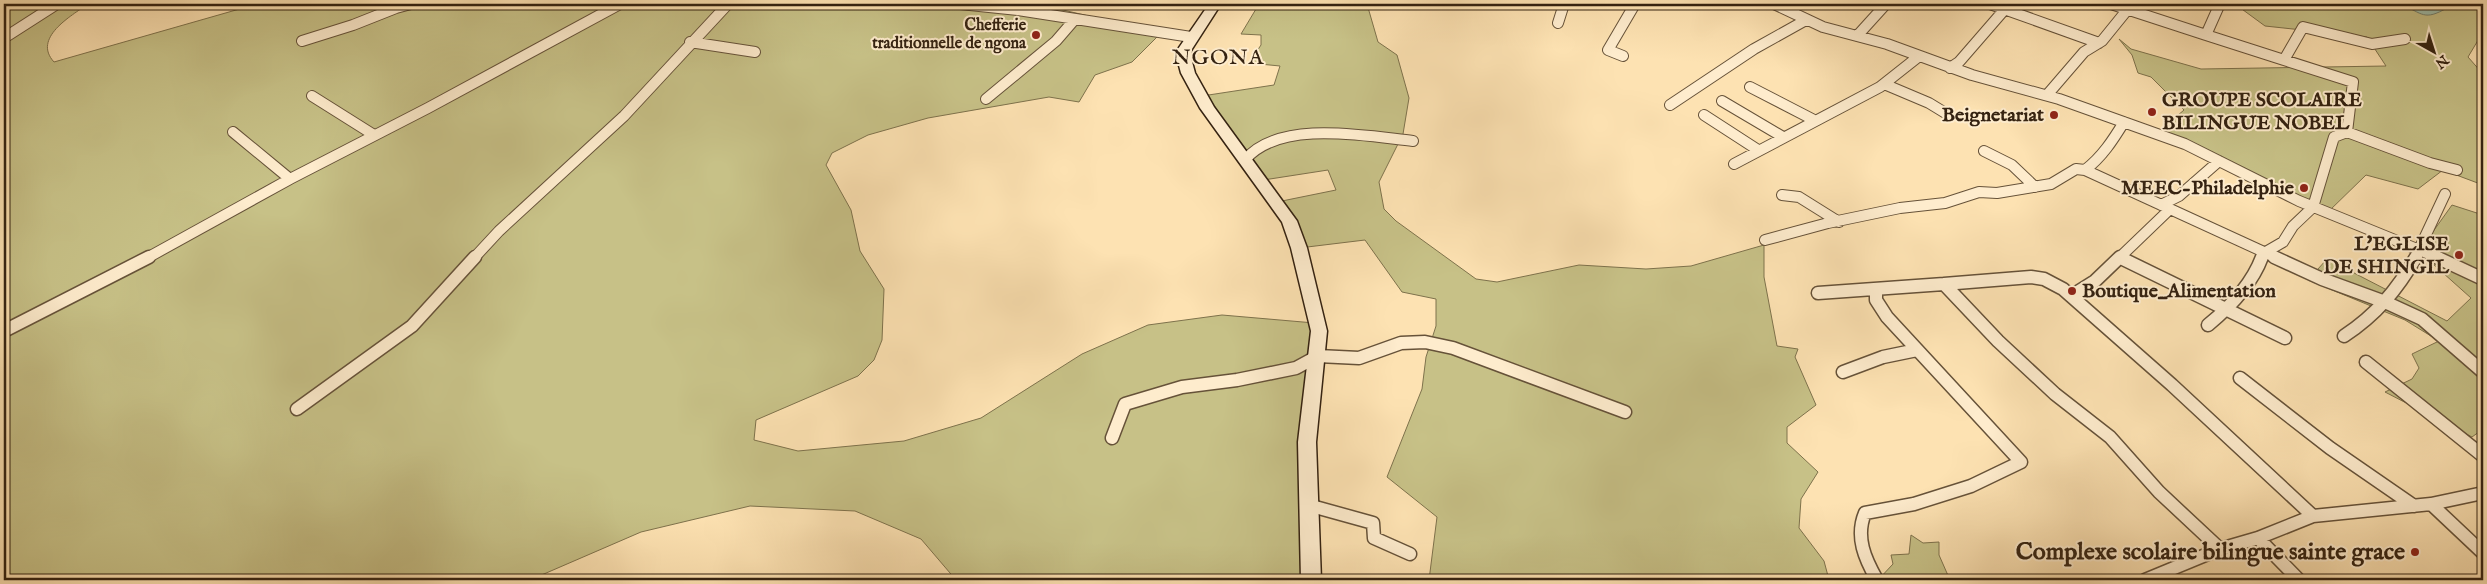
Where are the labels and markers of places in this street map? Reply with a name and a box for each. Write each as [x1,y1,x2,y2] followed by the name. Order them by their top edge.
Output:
[871,16,1027,54] place label: Chefferie traditionnelle de ngona
[1030,29,1042,41] marker: Chefferie traditionnelle de ngona
[2162,88,2362,136] place label: GROUPE SCOLAIRE BILINGUE NOBEL
[1942,103,2044,128] place label: Beignetariat
[2146,106,2158,118] marker: GROUPE SCOLAIRE BILINGUE NOBEL
[2048,109,2060,121] marker: Beignetariat
[2121,176,2295,201] place label: MEEC-Philadelphie
[2298,182,2310,194] marker: MEEC-Philadelphie
[2323,232,2450,280] place label: L'EGLISE DE SHINGIL
[2453,249,2465,261] marker: L'EGLISE DE SHINGIL
[2082,279,2276,304] place label: Boutique_Alimentation
[2066,285,2078,297] marker: Boutique_Alimentation
[2016,537,2405,568] place label: Complexe scolaire bilingue sainte grace
[2409,546,2421,558] marker: Complexe scolaire bilingue sainte grace

